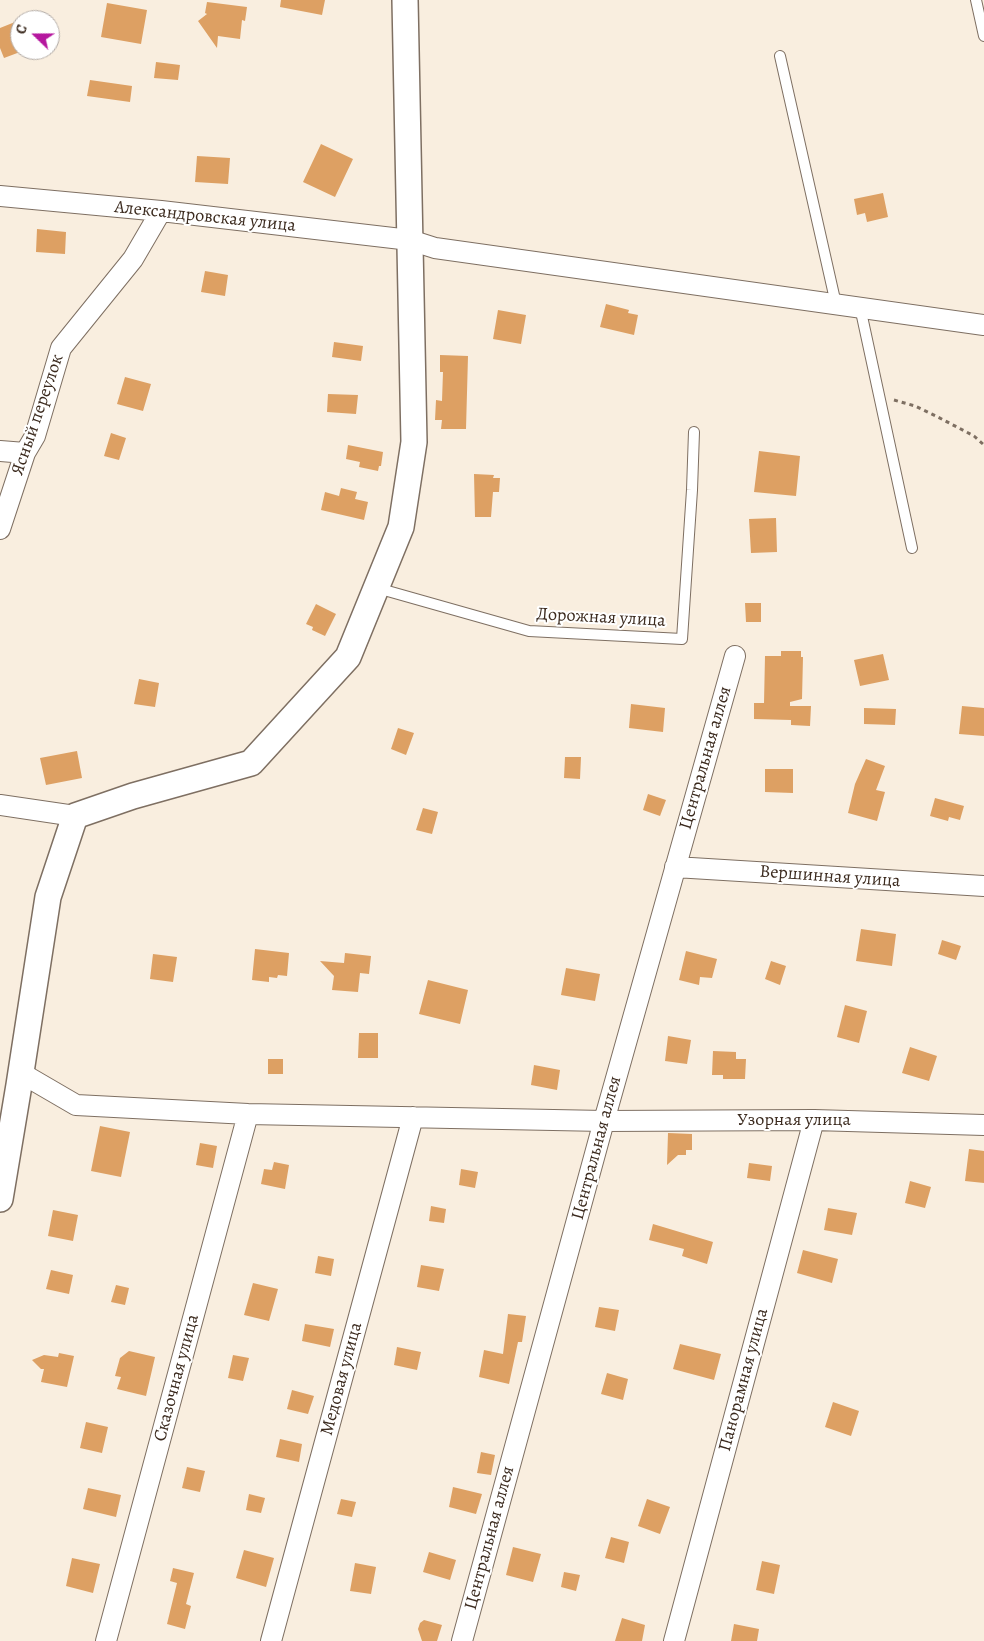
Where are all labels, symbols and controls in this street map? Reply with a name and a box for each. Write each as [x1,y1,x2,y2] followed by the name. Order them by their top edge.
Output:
[10,10,60,60] north arrow
[11,22,32,37] text: С
[113,197,297,237] street label: Александровская улица
[7,352,69,478] street label: Ясный переулок
[536,604,666,632] street label: Дорожная улица
[675,684,737,832] street label: Центральная аллея
[759,861,901,893] street label: Вершинная улица
[567,1074,627,1222] street label: Центральная аллея
[737,1110,851,1132] street label: Узорная улица
[715,1306,773,1454] street label: Панорамная улица
[150,1312,204,1444] street label: Сказочная улица
[317,1320,367,1438] street label: Медовая улица
[460,1464,520,1612] street label: Центральная аллея

